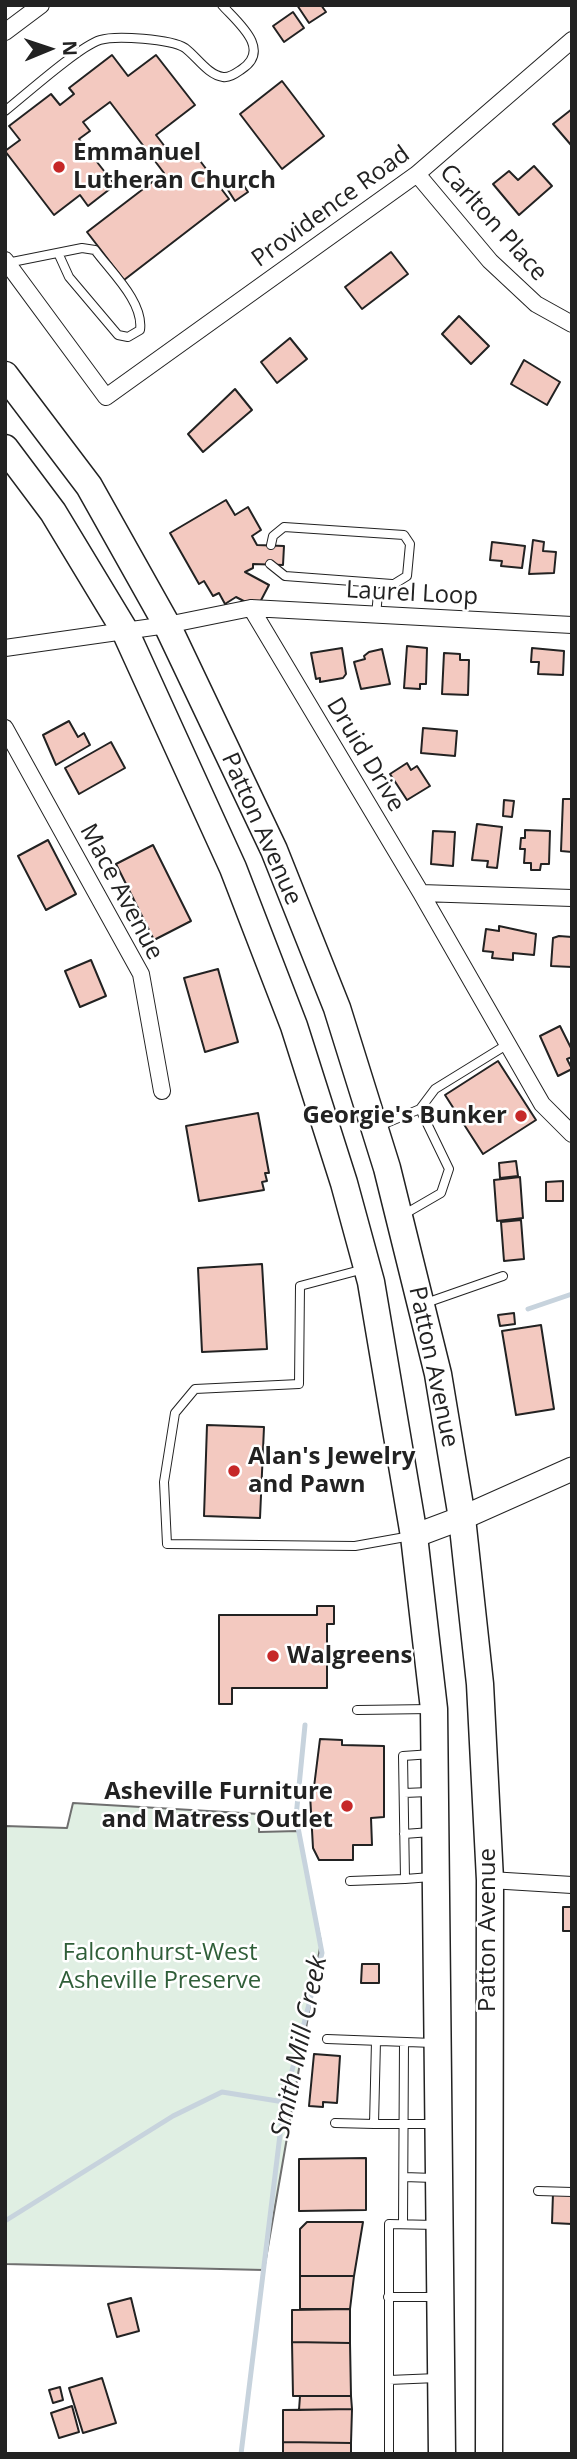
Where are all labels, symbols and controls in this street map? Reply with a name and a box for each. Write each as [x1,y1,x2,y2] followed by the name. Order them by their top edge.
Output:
[14,14,84,84] north arrow
[57,40,83,56] text: N
[73,139,276,195] place label: Emmanuel Lutheran Church
[246,140,416,274] street label: Providence Road
[51,159,67,175] marker: Emmanuel Lutheran Church
[433,159,553,287] street label: Carlton Place
[345,576,479,612] street label: Laurel Loop
[320,693,410,817] street label: Druid Drive
[215,748,307,910] street label: Patton Avenue
[73,819,169,965] street label: Mace Avenue
[302,1102,507,1130] place label: Georgie's Bunker
[513,1108,529,1124] marker: Georgie's Bunker
[402,1284,464,1450] street label: Patton Avenue
[248,1443,415,1499] place label: Alan's Jewelry and Pawn
[226,1463,242,1479] marker: Alan's Jewelry and Pawn
[287,1642,413,1670] place label: Walgreens
[265,1648,281,1664] marker: Walgreens
[101,1778,333,1834] place label: Asheville Furniture and Matress Outlet
[339,1798,355,1814] marker: Asheville Furniture and Matress Outlet
[474,1848,502,2012] street label: Patton Avenue
[59,1939,261,1995] park label: Falconhurst-West Asheville Preserve
[266,1953,334,2141] water label: Smith Mill Creek

